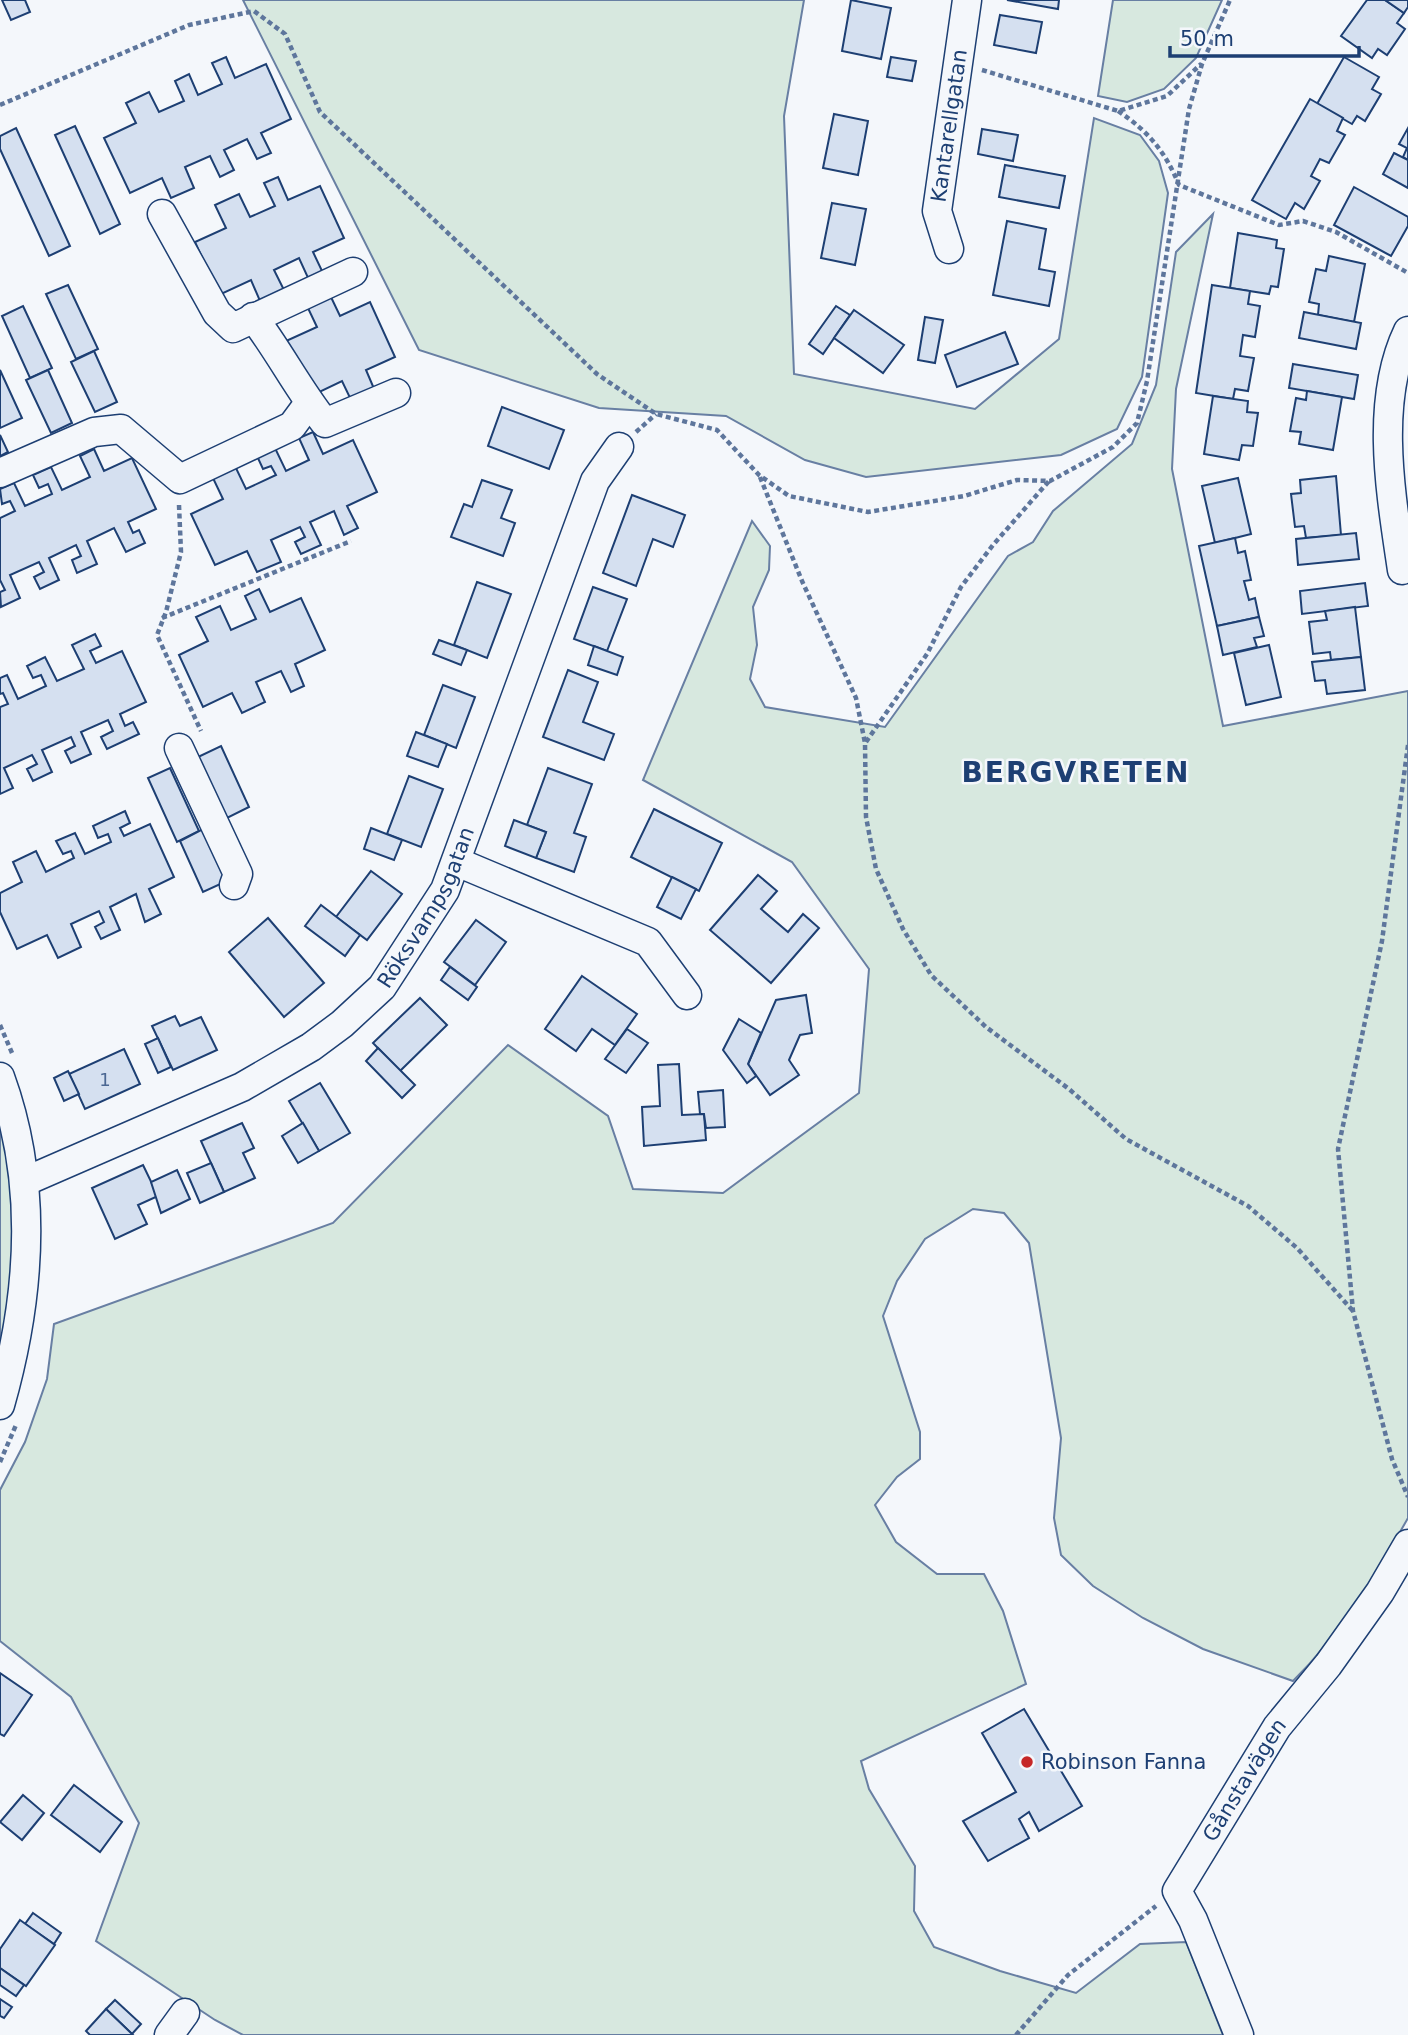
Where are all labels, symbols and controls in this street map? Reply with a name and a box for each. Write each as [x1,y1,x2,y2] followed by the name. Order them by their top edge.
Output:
[1170,14,1359,58] scale bar
[1180,27,1234,51] text: 50 m
[926,48,972,204] street label: Kantarellgatan
[961,756,1191,789] district label: BERGVRETEN
[373,824,479,992] street label: Röksvampsgatan
[99,1069,111,1090] house number: 1
[1198,1713,1291,1846] street label: Gånstavägen
[1041,1750,1206,1774] place label: Robinson Fanna
[1019,1754,1035,1770] marker: Robinson Fanna

